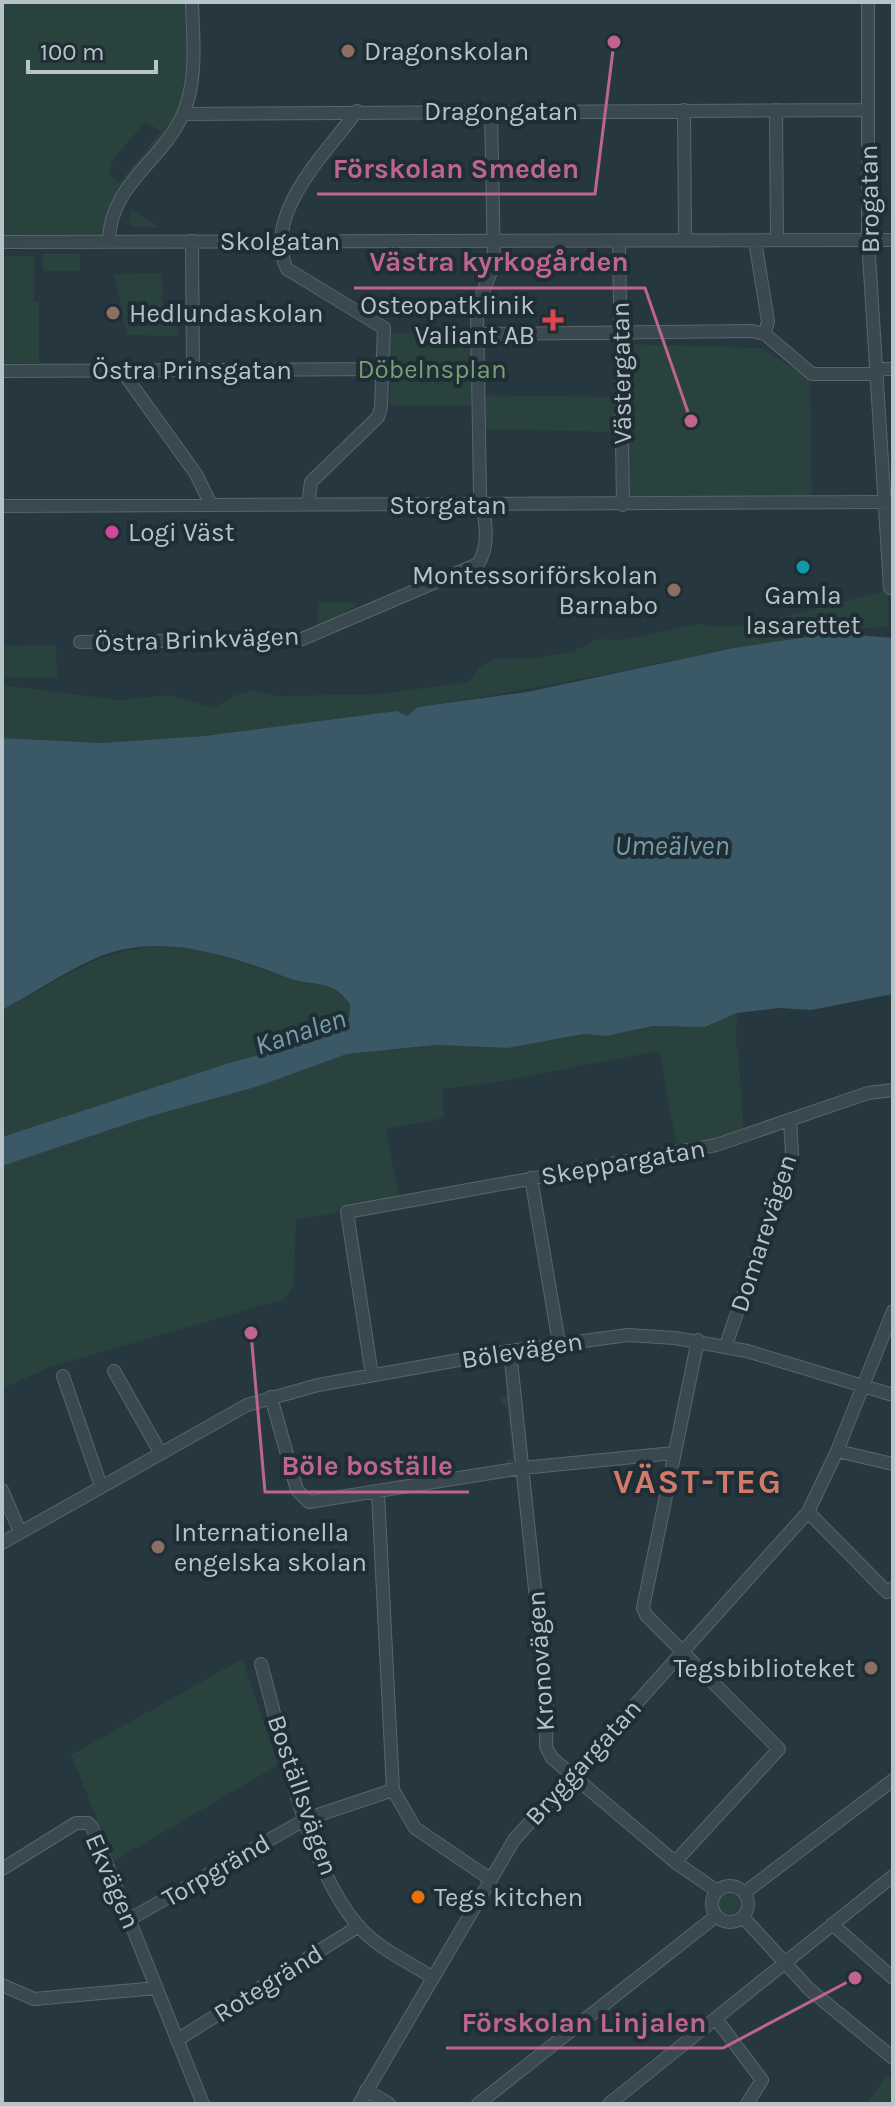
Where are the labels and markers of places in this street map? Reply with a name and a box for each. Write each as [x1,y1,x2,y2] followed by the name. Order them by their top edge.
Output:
[364,36,529,67] place label: Dragonskolan
[339,42,357,60] marker: Dragonskolan
[317,142,595,194] callout: Förskolan Smeden
[354,236,645,288] callout: Västra kyrkogården
[360,290,535,351] place label: Osteopatklinik Valiant AB
[129,298,323,329] place label: Hedlundaskolan
[104,304,122,322] marker: Hedlundaskolan
[542,309,564,331] marker: Osteopatklinik Valiant AB
[128,517,235,548] place label: Logi Väst
[103,523,121,541] marker: Logi Väst
[794,558,812,576] marker: Gamla lasarettet
[412,560,658,621] place label: Montessoriförskolan Barnabo
[746,580,861,641] place label: Gamla lasarettet
[665,581,683,599] marker: Montessoriförskolan Barnabo
[265,1440,469,1492] callout: Böle boställe
[174,1517,367,1578] place label: Internationella engelska skolan
[149,1538,167,1556] marker: Internationella engelska skolan
[674,1653,855,1684] place label: Tegsbiblioteket
[862,1659,880,1677] marker: Tegsbiblioteket
[434,1882,583,1913] place label: Tegs kitchen
[409,1888,427,1906] marker: Tegs kitchen
[446,1996,723,2048] callout: Förskolan Linjalen

